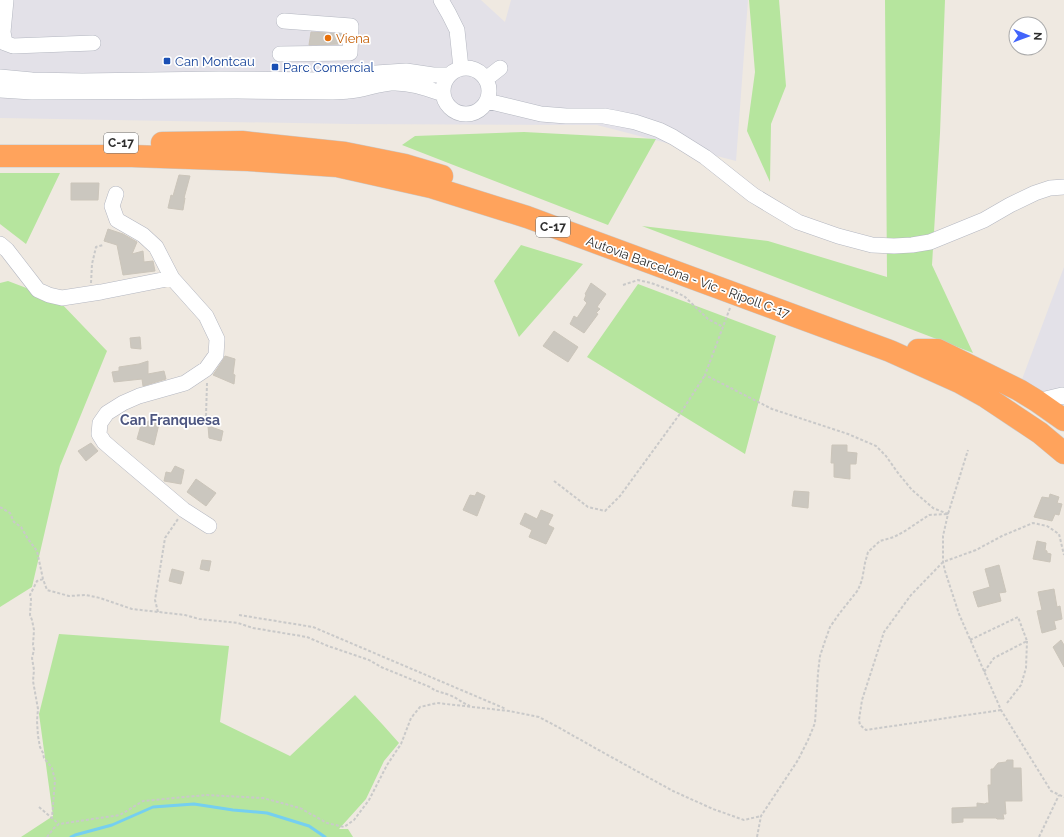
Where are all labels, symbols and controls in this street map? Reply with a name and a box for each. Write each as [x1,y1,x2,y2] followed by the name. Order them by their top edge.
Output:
[1008,16,1048,56] north arrow
[336,31,370,46] place label: Viena
[1031,32,1044,40] text: N
[323,33,333,43] marker: Viena
[175,54,255,69] place label: Can Montcau
[162,56,172,66] marker: Can Montcau
[283,60,375,75] place label: Parc Comercial
[270,62,280,72] marker: Parc Comercial
[104,133,138,153] road number: C-17
[536,217,570,237] road number: C-17
[584,233,792,321] street label: Autovia Barcelona - Vic - Ripoll C-17
[120,412,220,428] district label: Can Franquesa

